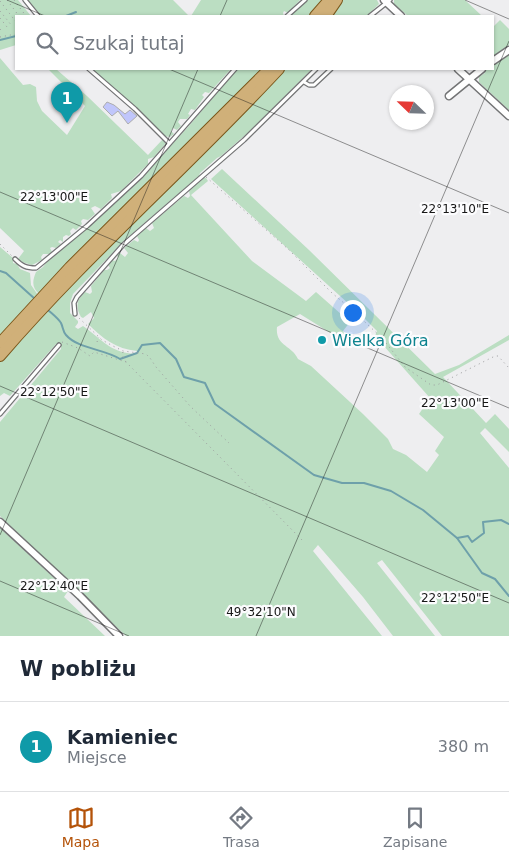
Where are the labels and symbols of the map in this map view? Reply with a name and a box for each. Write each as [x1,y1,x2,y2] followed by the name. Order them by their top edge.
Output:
[51,82,83,123] pin: 1
[389,85,434,130] north arrow
[20,190,88,204] text: 22°13'00"E
[421,202,489,216] text: 22°13'10"E
[340,300,366,326] your location
[332,331,429,350] place label: Wielka Góra
[316,334,328,346] marker: Wielka Góra
[20,385,88,399] text: 22°12'50"E
[421,396,489,410] text: 22°13'00"E
[20,579,88,593] text: 22°12'40"E
[421,591,489,605] text: 22°12'50"E
[226,605,296,619] text: 49°32'10"N

